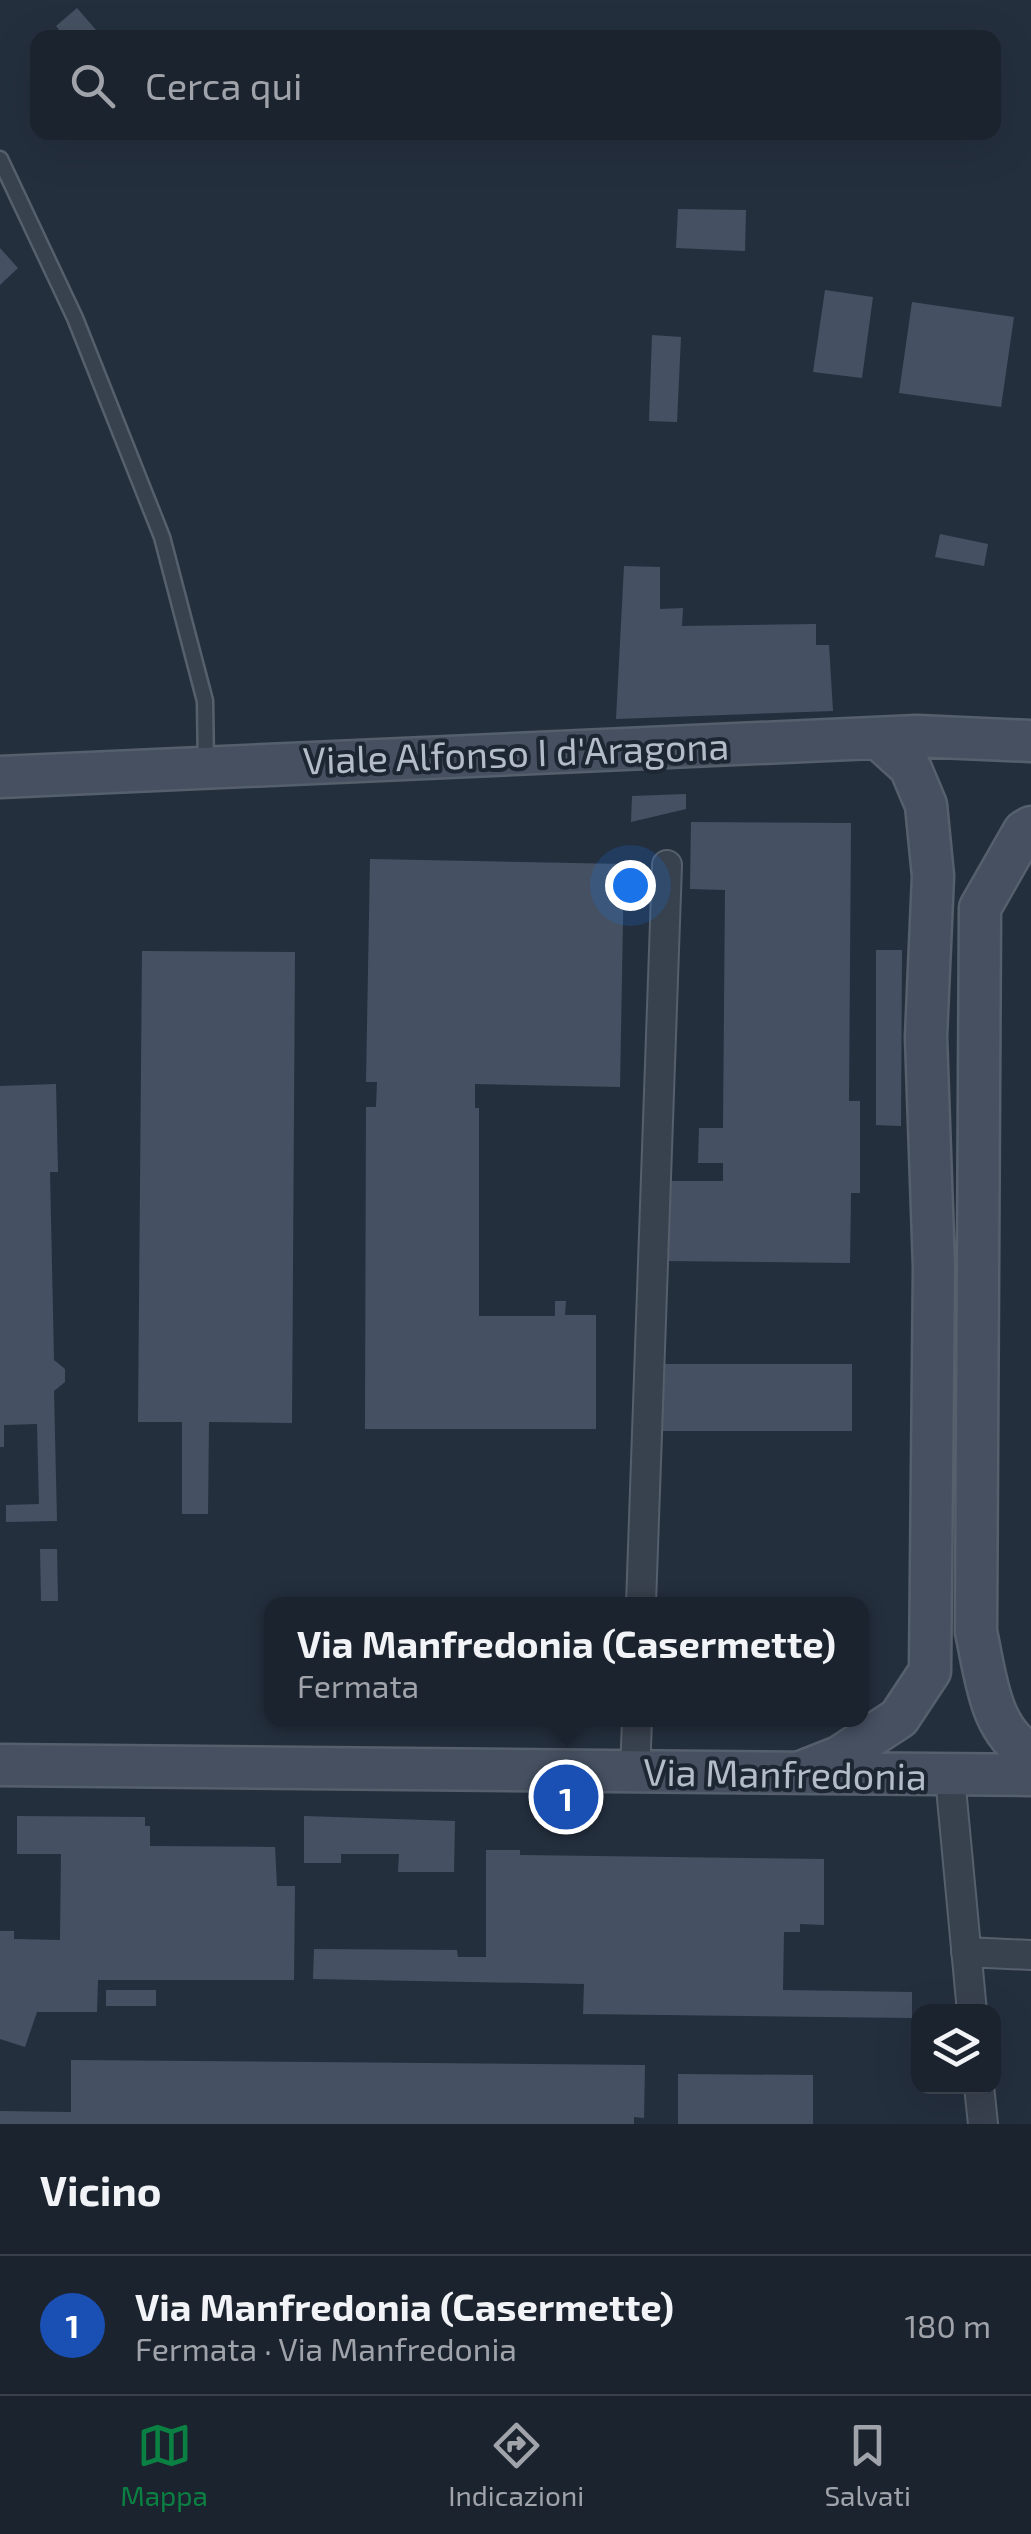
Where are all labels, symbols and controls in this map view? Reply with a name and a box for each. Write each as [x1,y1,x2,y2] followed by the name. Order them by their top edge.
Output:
[30,30,1001,140] search box
[65,58,120,113] icon: search
[145,62,302,108] text: Cerca qui
[302,722,730,782] street label: Viale Alfonso I d'Aragona
[605,860,656,911] your location
[264,1597,869,1727] popup
[297,1620,836,1666] text: Via Manfredonia (Casermette)
[297,1666,419,1704] text: Fermata
[643,1748,927,1798] street label: Via Manfredonia
[534,1760,598,1834] pin: 1
[911,2004,1001,2094] map controls
[911,2004,1001,2094] button: layers
[40,2164,161,2214] text: Vicino
[135,2283,674,2329] text: Via Manfredonia (Casermette)
[66,2306,79,2344] text: 1
[904,2306,991,2344] text: 180 m
[135,2329,517,2367] text: Fermata · Via Manfredonia
[120,2418,208,2512] tab: Mappa
[448,2418,584,2512] tab: Indicazioni
[824,2418,911,2512] tab: Salvati

